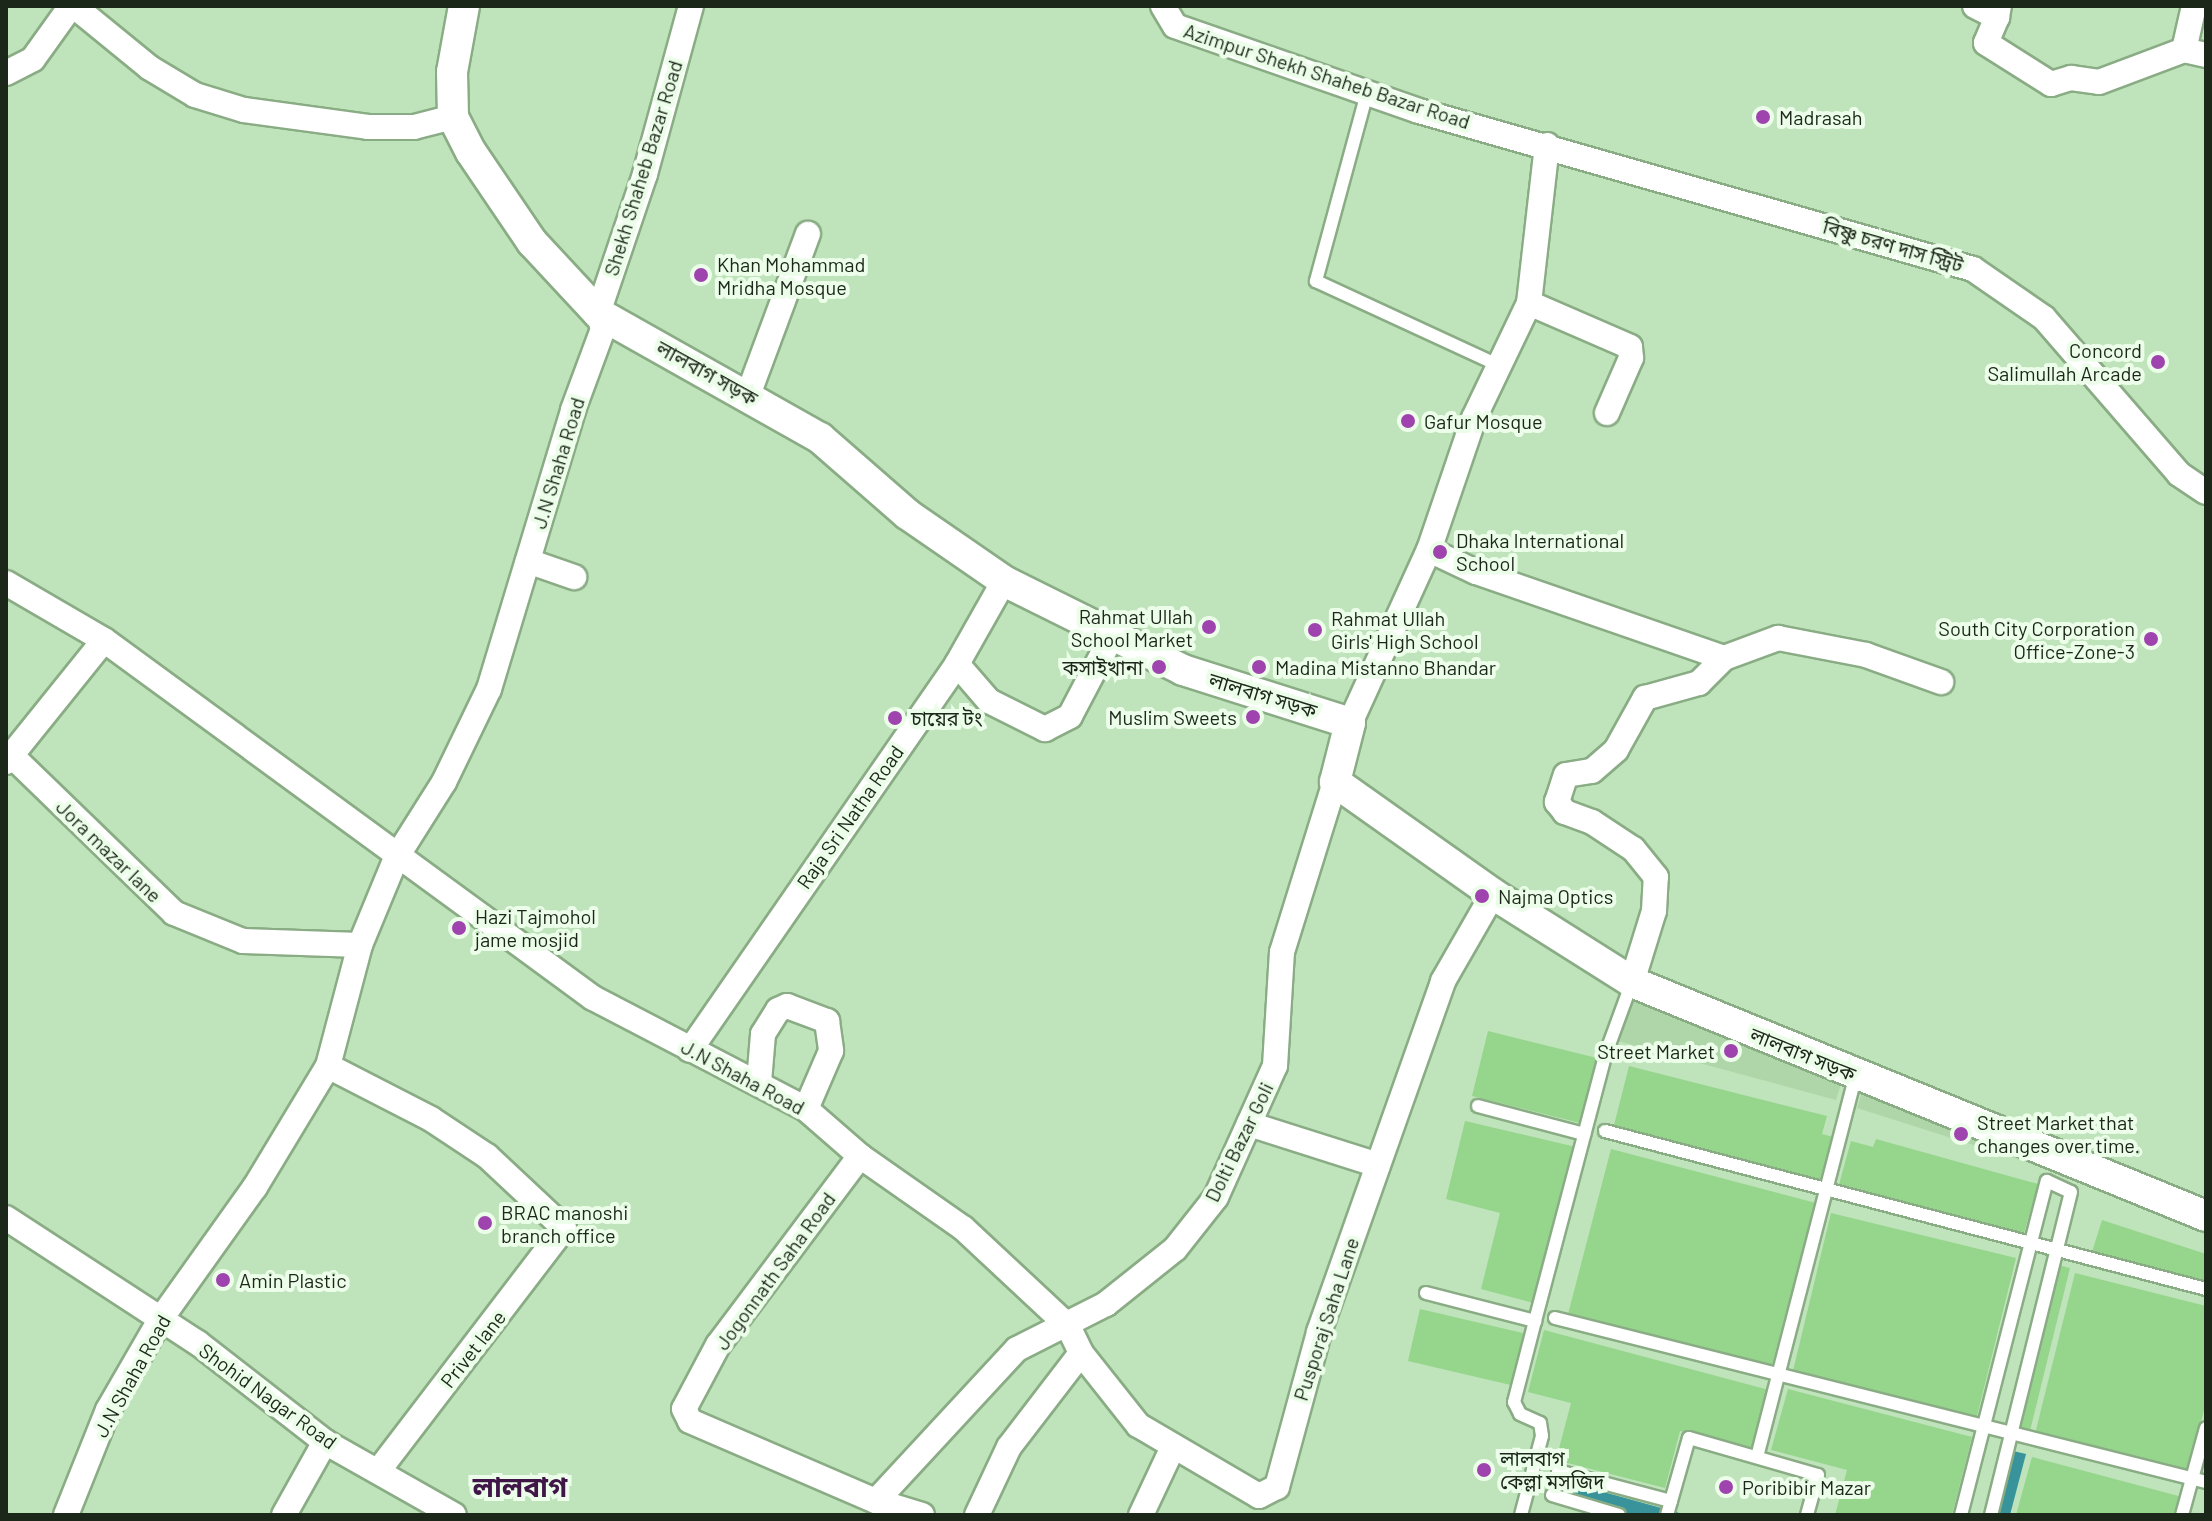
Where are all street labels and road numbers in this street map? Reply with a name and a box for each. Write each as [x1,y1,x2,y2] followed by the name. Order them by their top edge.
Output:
[1181,18,1473,134] street label: Azimpur Shekh Shaheb Bazar Road
[599,57,687,279] street label: Shekh Shaheb Bazar Road
[1820,215,1966,277] street label: বিষ্ণু চরণ দাস স্ট্রিট
[652,335,762,411] street label: লালবাগ সড়ক
[527,394,589,532] street label: J.N Shaha Road
[1206,667,1320,723] street label: লালবাগ সড়ক
[791,741,909,893] street label: Raja Sri Natha Road
[51,795,167,907] street label: Jora mazar lane
[1747,1022,1859,1086] street label: লালবাগ সড়ক
[677,1034,809,1120] street label: J.N Shaha Road
[1200,1078,1278,1206] street label: Dolti Bazar Goli
[710,1188,840,1354] street label: Jogonnath Saha Road
[1288,1234,1364,1404] street label: Pusporaj Saha Lane
[435,1306,511,1392] street label: Privet lane
[88,1311,176,1441] street label: J.N Shaha Road
[195,1338,341,1454] street label: Shohid Nagar Road

